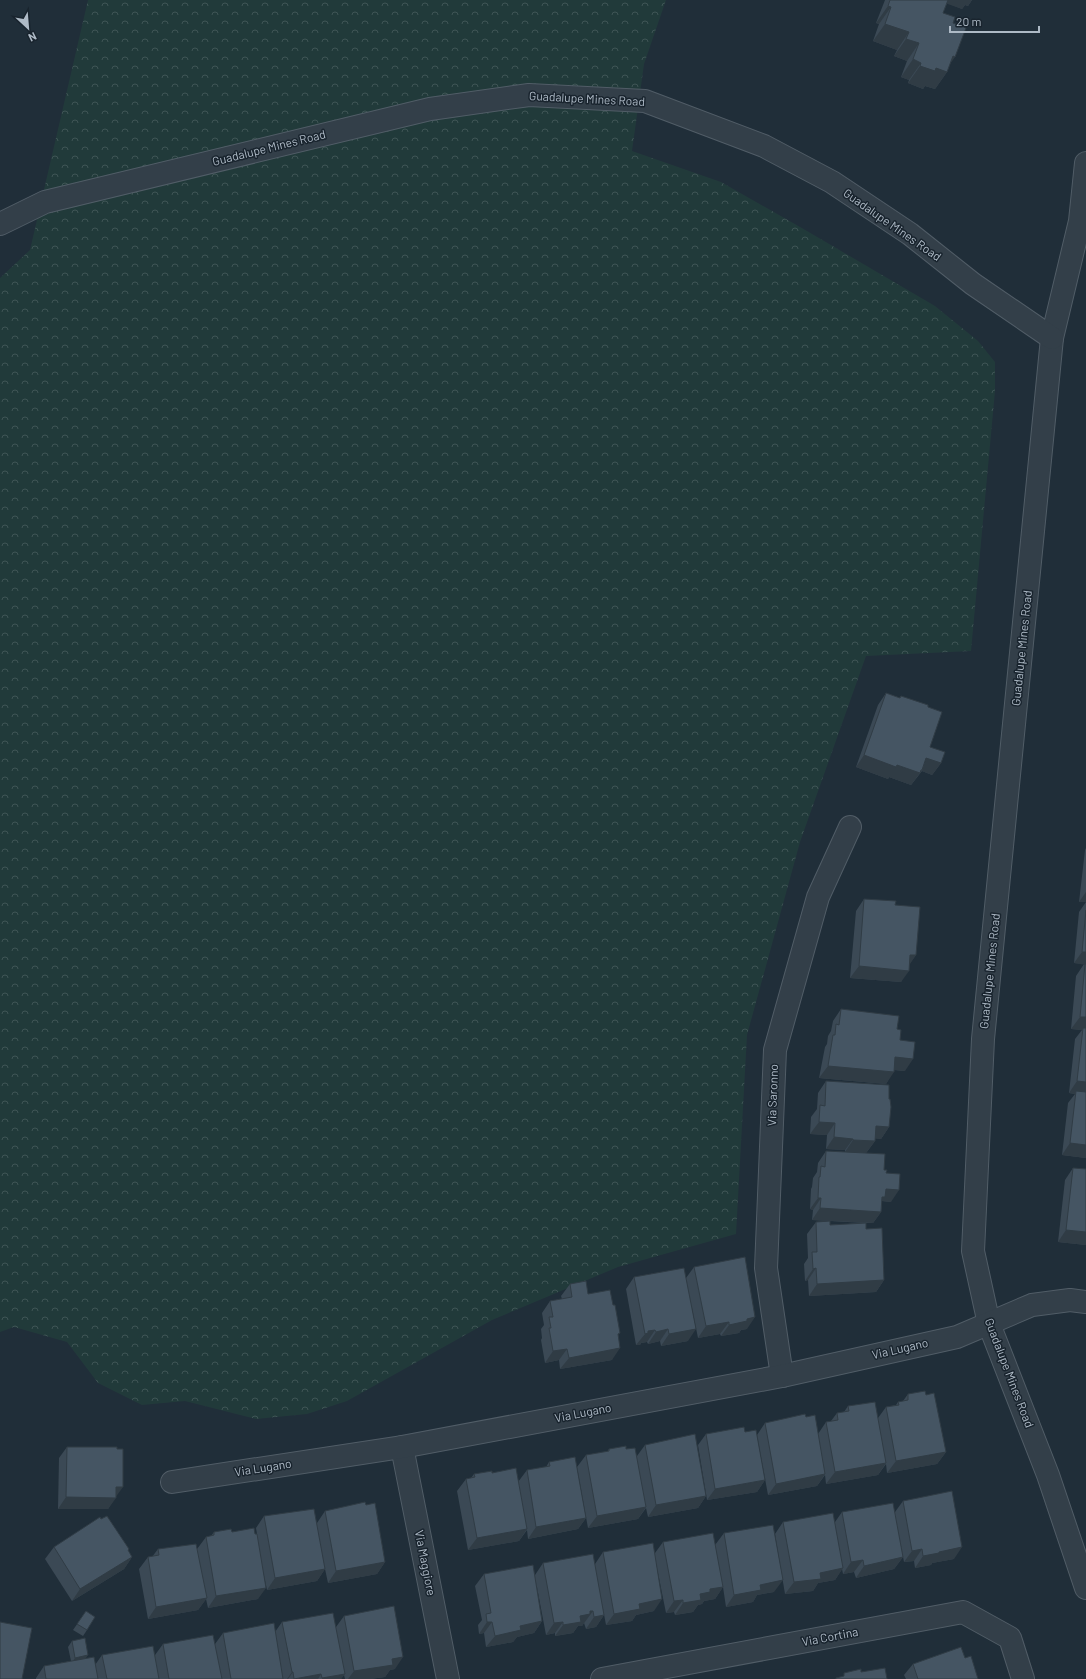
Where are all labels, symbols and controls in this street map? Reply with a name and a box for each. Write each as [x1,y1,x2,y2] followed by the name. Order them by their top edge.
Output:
[8,8,48,48] north arrow
[950,8,1039,34] scale bar
[956,14,982,28] text: 20 m
[26,30,39,45] text: N
[529,88,645,108] street label: Guadalupe Mines Road
[211,126,327,168] street label: Guadalupe Mines Road
[841,185,944,263] street label: Guadalupe Mines Road
[1008,589,1034,706] street label: Guadalupe Mines Road
[976,912,1002,1029] street label: Guadalupe Mines Road
[764,1064,780,1126] street label: Via Saronno
[983,1316,1037,1429] street label: Guadalupe Mines Road
[870,1335,929,1361] street label: Via Lugano
[553,1400,612,1424] street label: Via Lugano
[233,1456,292,1478] street label: Via Lugano
[413,1529,439,1597] street label: Via Maggiore
[800,1624,859,1648] street label: Via Cortina

